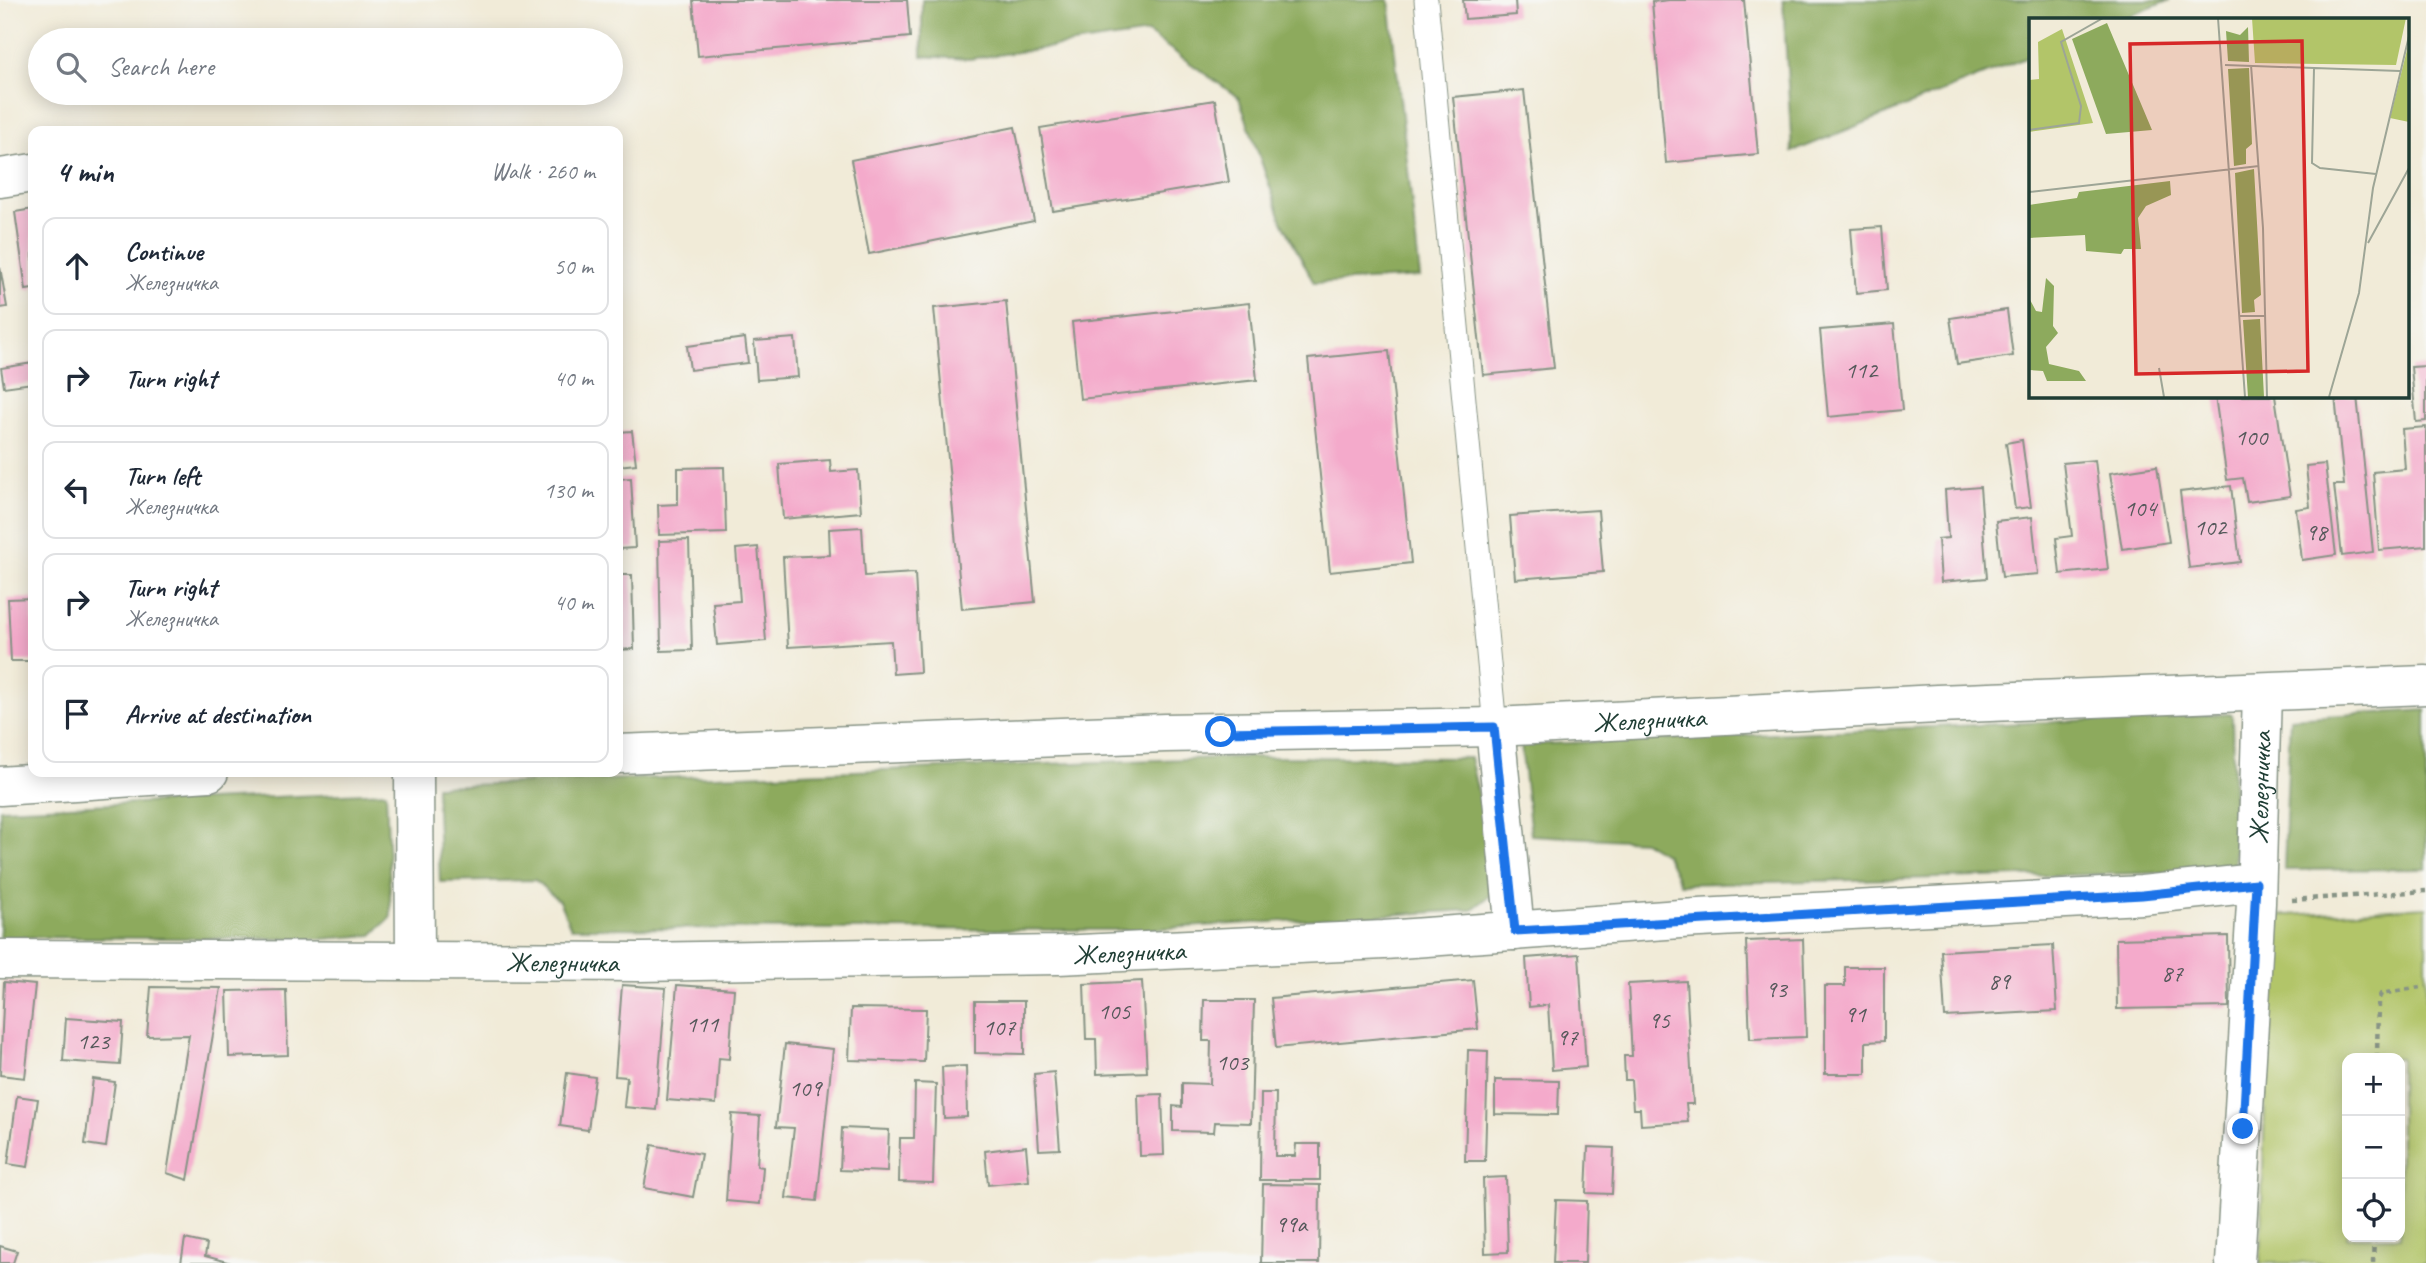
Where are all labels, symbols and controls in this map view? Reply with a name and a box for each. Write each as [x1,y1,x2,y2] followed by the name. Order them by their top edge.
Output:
[2029,18,2408,397] inset map
[28,28,623,105] search box
[52,48,90,86] icon: search
[108,50,214,83] text: Search here
[56,153,113,191] text: 4 min
[491,157,595,186] text: Walk · 260 m
[125,235,203,268] text: Continue
[58,247,96,285] icon: ahead
[554,252,593,281] text: 50 m
[125,268,218,297] text: Железничка
[1845,355,1879,385] house number: 112
[58,359,96,397] icon: right
[125,362,216,395] text: Turn right
[554,364,593,393] text: 40 m
[2235,422,2269,452] house number: 100
[125,459,200,492] text: Turn left
[58,471,96,509] icon: left
[544,476,593,505] text: 130 m
[125,492,218,521] text: Железничка
[2124,493,2158,523] house number: 104
[2194,512,2228,542] house number: 102
[2305,517,2329,547] house number: 98
[125,571,216,604] text: Turn right
[58,583,96,621] icon: right
[554,588,593,617] text: 40 m
[125,604,218,633] text: Железничка
[58,695,96,733] icon: arrive
[125,698,311,731] text: Arrive at destination
[1592,699,1708,740] street label: Железничка
[1205,716,1236,747] route start
[2241,729,2279,845] street label: Железничка
[1072,932,1188,972] street label: Железничка
[505,944,620,980] street label: Железничка
[2161,958,2184,988] house number: 87
[1988,966,2012,996] house number: 89
[1765,974,1789,1004] house number: 93
[1098,996,1131,1026] house number: 105
[1844,999,1867,1029] house number: 91
[1648,1005,1671,1035] house number: 95
[686,1009,719,1039] house number: 111
[983,1012,1016,1042] house number: 107
[1556,1022,1579,1052] house number: 97
[77,1026,111,1056] house number: 123
[1216,1047,1250,1077] house number: 103
[2342,1053,2405,1242] map controls
[2342,1053,2405,1116] button: +
[789,1073,823,1103] house number: 109
[2227,1113,2258,1144] route end
[2342,1116,2405,1179] button: −
[2342,1179,2405,1242] button: locate
[1275,1209,1309,1239] house number: 99a

